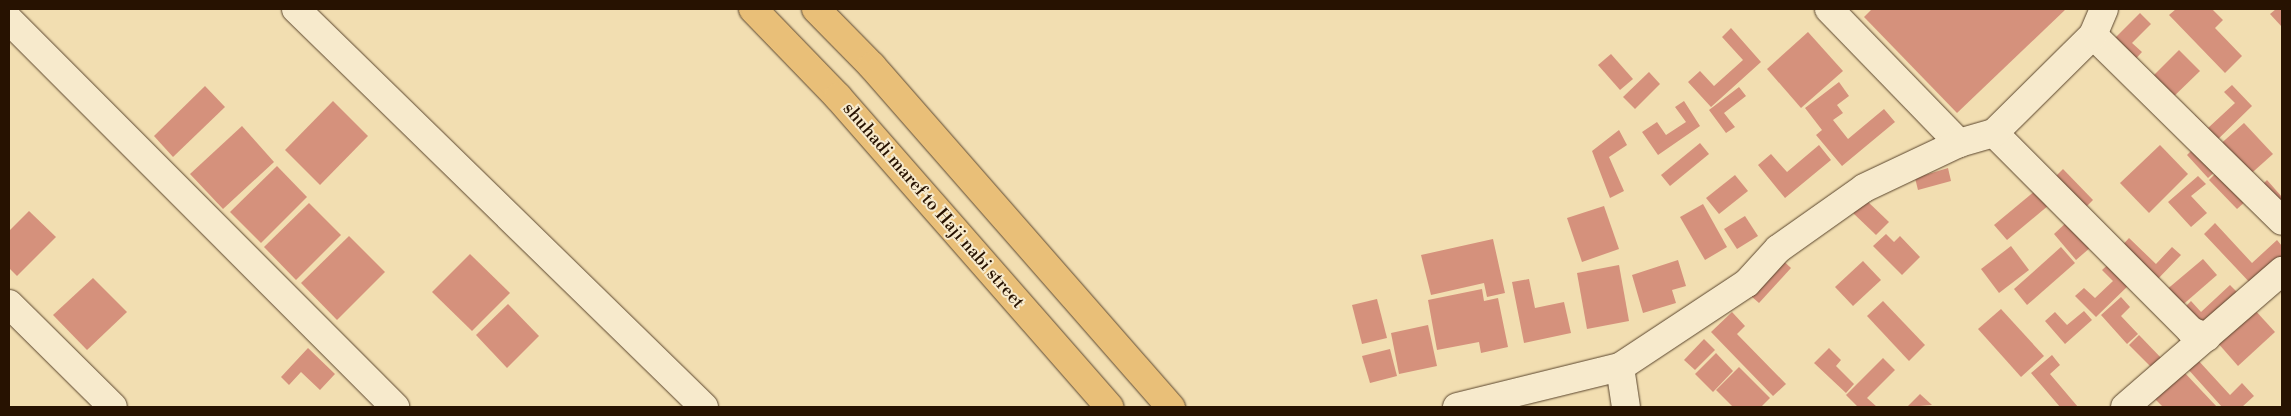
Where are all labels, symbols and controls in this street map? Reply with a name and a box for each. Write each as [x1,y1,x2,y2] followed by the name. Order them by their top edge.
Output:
[838,99,1028,313] street label: shuhadi maref to Haji nabi street

